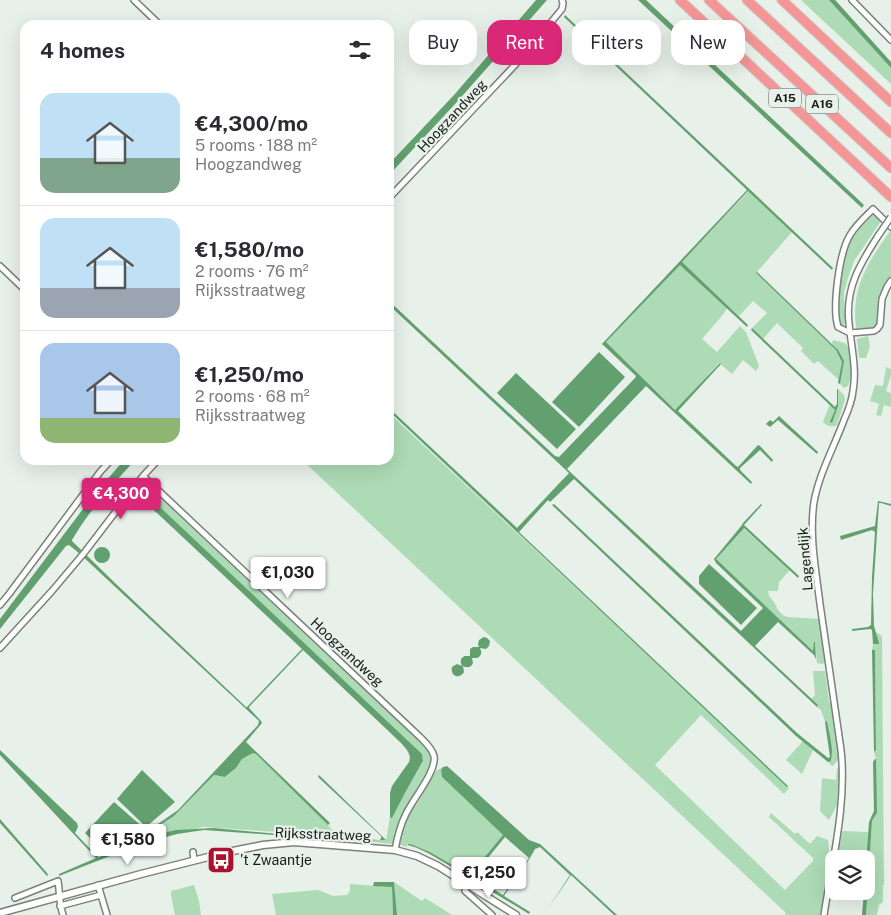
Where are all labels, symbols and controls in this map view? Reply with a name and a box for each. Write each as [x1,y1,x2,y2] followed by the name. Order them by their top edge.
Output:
[409,20,477,65] chip: Buy
[487,20,562,65] chip: Rent
[572,20,661,65] chip: Filters
[671,20,745,65] chip: New
[346,36,374,64] icon: filters
[40,38,125,63] text: 4 homes
[414,76,490,156] street label: Hoogzandweg
[769,89,801,108] road number: A15
[806,95,838,114] road number: A16
[195,111,308,136] text: €4,300/mo
[80,113,140,173] icon: home
[195,136,317,155] text: 5 rooms · 188 m²
[195,155,302,174] text: Hoogzandweg
[195,237,304,262] text: €1,580/mo
[80,238,140,298] icon: home
[195,262,309,281] text: 2 rooms · 76 m²
[195,281,306,300] text: Rijksstraatweg
[195,362,304,387] text: €1,250/mo
[80,363,140,423] icon: home
[195,387,310,406] text: 2 rooms · 68 m²
[195,406,306,425] text: Rijksstraatweg
[80,478,162,520] pin: €4,300
[93,484,149,503] text: €4,300
[794,526,816,591] street label: Lagendijk
[247,556,329,599] pin: €1,030
[262,563,314,582] text: €1,030
[307,614,387,690] street label: Hoogzandweg
[87,824,169,866] pin: €1,580
[274,824,372,844] street label: Rijksstraatweg
[101,830,155,849] text: €1,580
[206,845,236,875] bus stop icon: 't Zwaantje
[825,850,875,900] map controls
[825,850,875,900] button: layers
[240,852,312,868] place label: 't Zwaantje
[448,856,530,899] pin: €1,250
[462,863,516,882] text: €1,250

